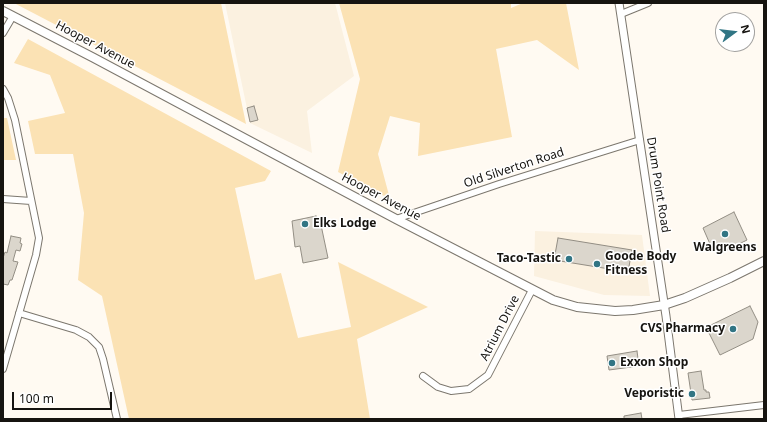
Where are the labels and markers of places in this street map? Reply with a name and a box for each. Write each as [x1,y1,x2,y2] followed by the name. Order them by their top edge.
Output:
[313,217,376,231] place label: Elks Lodge
[300,219,310,229] marker: Elks Lodge
[720,229,730,239] marker: Walgreens
[694,241,756,255] place label: Walgreens
[605,250,676,278] place label: Goode Body Fitness
[497,252,561,266] place label: Taco-Tastic
[564,254,574,264] marker: Taco-Tastic
[592,259,602,269] marker: Goode Body Fitness
[640,322,725,336] place label: CVS Pharmacy
[728,324,738,334] marker: CVS Pharmacy
[620,356,688,370] place label: Exxon Shop
[607,358,617,368] marker: Exxon Shop
[624,387,684,401] place label: Veporistic
[687,389,697,399] marker: Veporistic

